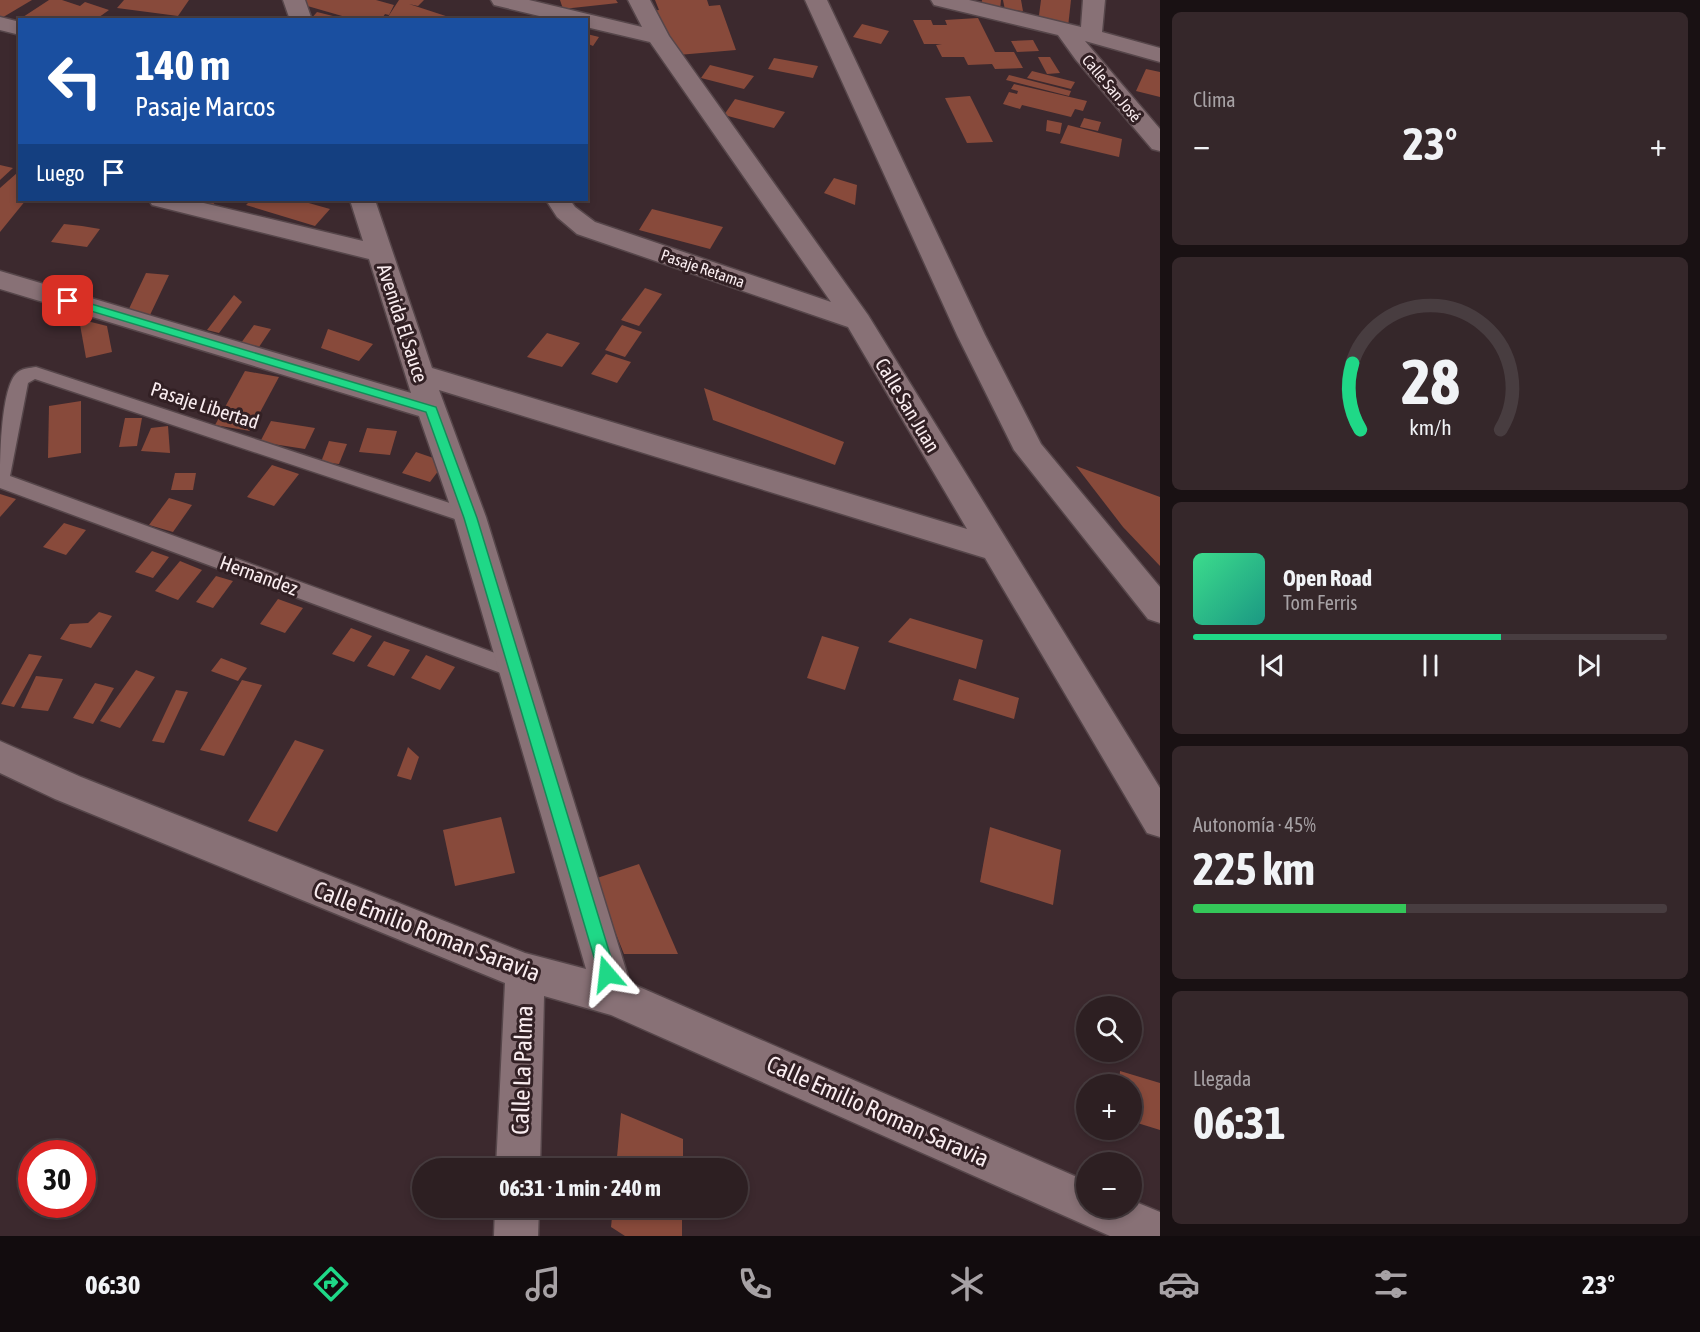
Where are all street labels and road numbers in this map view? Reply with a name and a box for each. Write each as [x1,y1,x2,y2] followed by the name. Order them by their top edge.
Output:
[1079,51,1145,125] street label: Calle San José
[658,245,747,292] street label: Pasaje Retama
[373,261,433,385] street label: Avenida El Sauce
[871,354,945,456] street label: Calle San Juan
[148,377,262,433] street label: Pasaje Libertad
[217,550,301,600] street label: Hernandez
[310,875,544,987] street label: Calle Emilio Roman Saravia
[506,1005,538,1135] street label: Calle La Palma
[763,1050,993,1172] street label: Calle Emilio Roman Saravia

